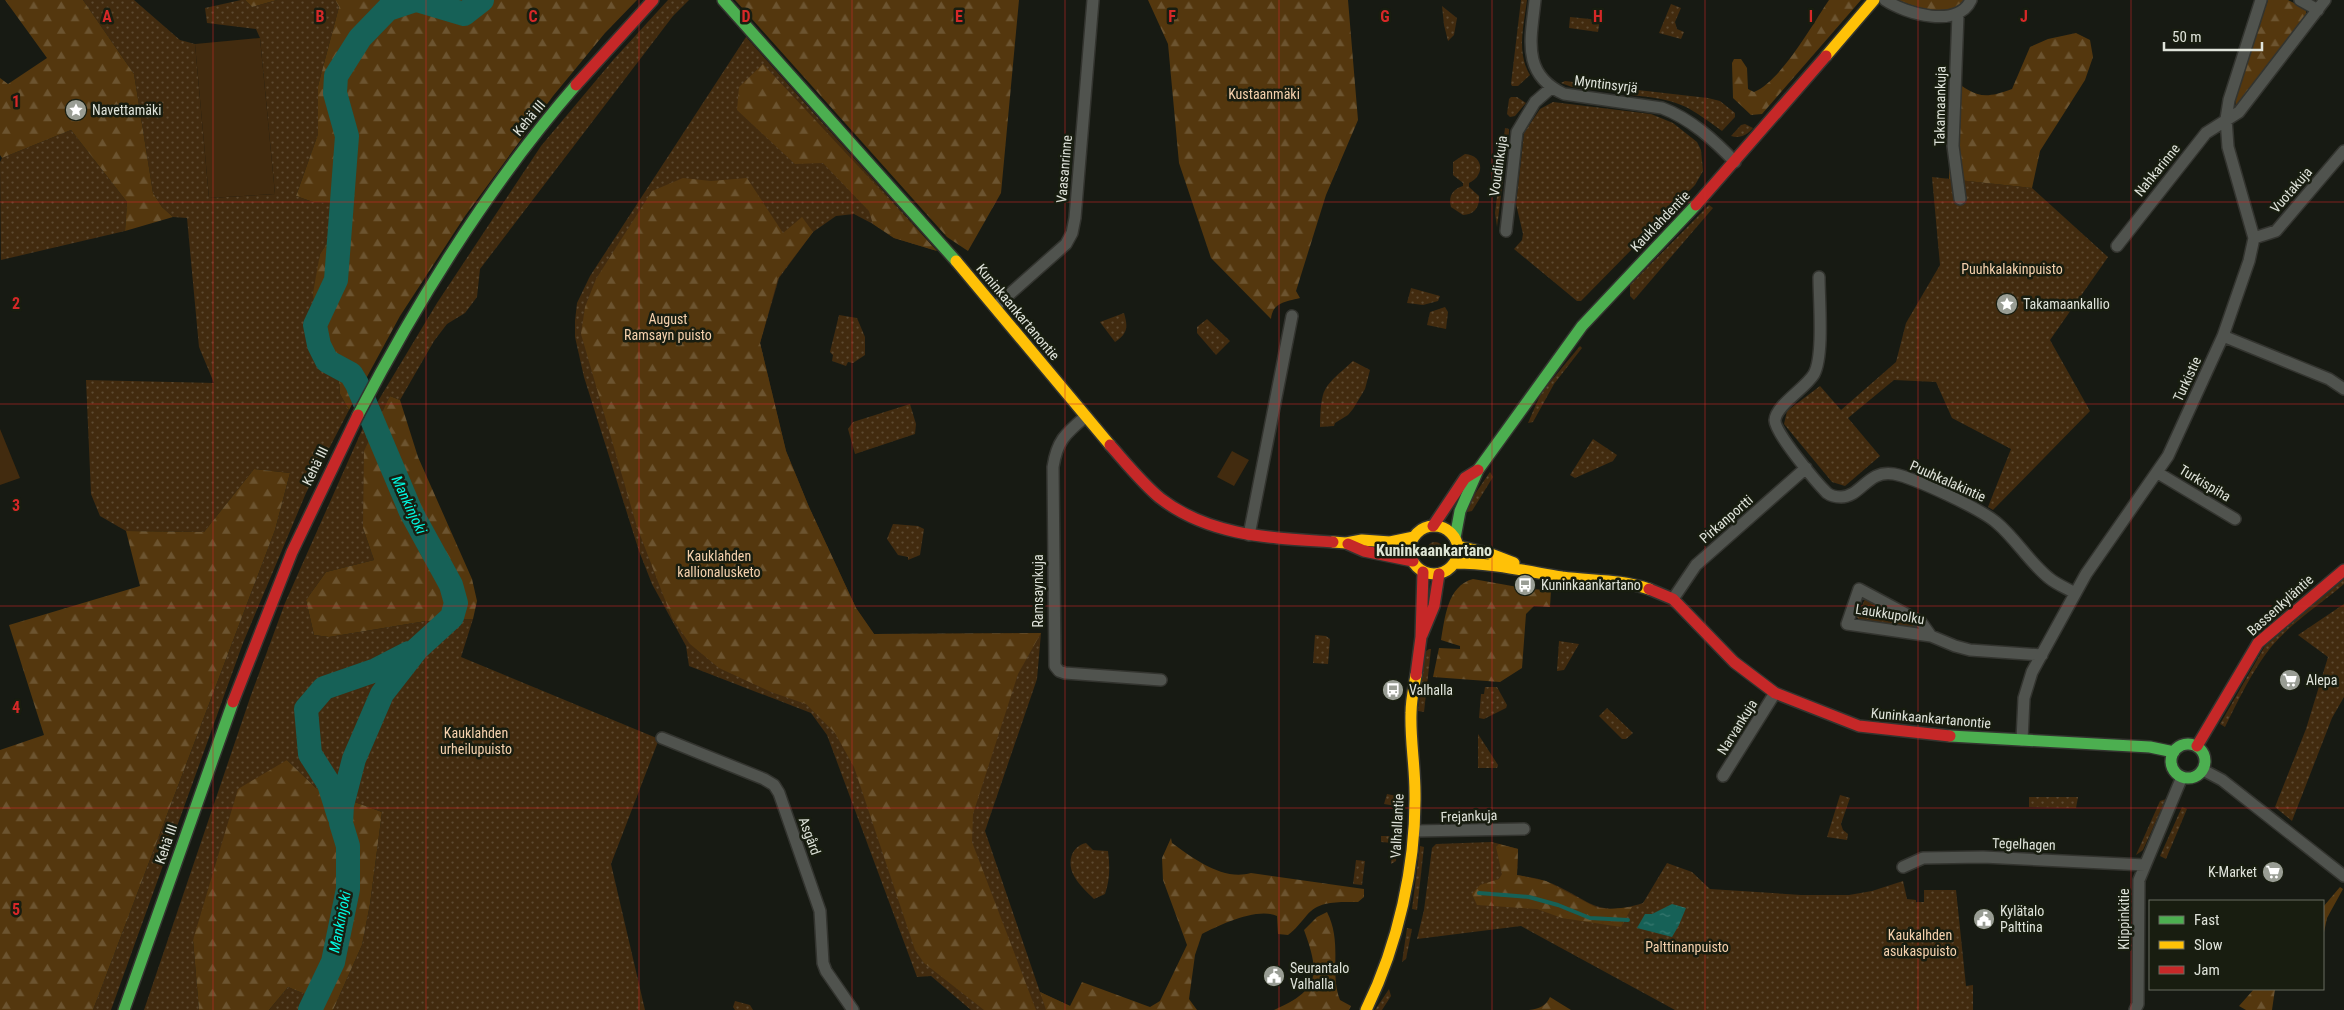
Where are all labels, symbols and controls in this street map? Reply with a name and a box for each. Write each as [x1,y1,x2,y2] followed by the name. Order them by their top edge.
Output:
[102,7,112,26] text: A
[316,7,325,26] text: B
[528,7,538,26] text: C
[741,7,751,26] text: D
[955,7,963,26] text: E
[1168,7,1176,26] text: F
[1380,7,1390,26] text: G
[1593,7,1603,26] text: H
[1809,7,1813,26] text: I
[2020,7,2028,26] text: J
[2164,20,2262,52] scale bar
[2172,28,2202,46] text: 50 m
[1931,66,1949,146] street label: Takamaankuja
[1573,72,1639,96] street label: Myntinsyrjä
[1228,86,1300,102] park label: Kustaanmäki
[12,92,20,111] text: 1
[510,97,548,139] street label: Kehä III
[64,98,88,122] place icon: Navettamäki
[92,102,162,118] place label: Navettamäki
[1053,134,1075,204] street label: Vaasanrinne
[1486,135,1510,197] street label: Voudinkuja
[2131,140,2183,199] street label: Nahkarinne
[2267,164,2315,216] street label: Vuotakuja
[1627,187,1693,255] street label: Kauklahdentie
[973,261,1063,364] street label: Kuninkaankartanontie
[1961,261,2063,277] park label: Puuhkalakinpuisto
[1995,292,2019,316] place icon: Takamaankallio
[12,294,20,313] text: 2
[2023,296,2110,312] place label: Takamaankallio
[624,311,712,343] park label: August Ramsayn puisto
[2170,354,2204,404] street label: Turkistie
[299,444,331,488] street label: Kehä III
[1908,457,1989,505] street label: Puuhkalakintie
[2176,461,2234,505] street label: Turkispiha
[388,473,431,538] water label: Mankinjoki
[1696,492,1756,546] street label: Pirkanportti
[12,496,20,515] text: 3
[1376,541,1492,560] district label: Kuninkaankartano
[677,548,761,580] park label: Kauklahden kallionalusketo
[1030,554,1046,628] street label: Ramsaynkuja
[2244,571,2317,639] street label: Bassenkyläntie
[1513,573,1537,597] bus stop icon: Kuninkaankartano
[1541,577,1641,593] place label: Kuninkaankartano
[1854,601,1926,627] street label: Laukkupolku
[2278,668,2302,692] supermarket icon: Alepa
[2306,672,2337,688] place label: Alepa
[1381,678,1405,702] bus stop icon: Valhalla
[1409,682,1453,698] place label: Valhalla
[1714,696,1760,758] street label: Narvankuja
[12,698,20,717] text: 4
[1870,705,1992,731] street label: Kuninkaankartanontie
[440,725,512,757] park label: Kauklahden urheilupuisto
[1387,793,1407,859] street label: Valhallantie
[1440,807,1498,825] street label: Frejankuja
[796,815,824,857] street label: Asgård
[152,822,180,866] street label: Kehä III
[1992,835,2056,853] street label: Tegelhagen
[2261,860,2285,884] supermarket icon: K-Market
[2208,864,2257,880] place label: K-Market
[2116,888,2132,950] street label: Klippinkitie
[325,889,355,954] water label: Mankinjoki
[12,900,20,919] text: 5
[2149,900,2324,990] legend
[2000,903,2044,935] place label: Kylätalo Palttina
[1972,907,1996,931] public building icon: Kylätalo Palttina
[2194,911,2219,929] text: Fast
[1883,927,1957,959] park label: Kaukalhden asukaspuisto
[2194,936,2223,954] text: Slow
[1645,939,1729,955] park label: Palttinanpuisto
[1290,960,1349,992] place label: Seurantalo Valhalla
[2194,961,2220,979] text: Jam
[1262,964,1286,988] public building icon: Seurantalo Valhalla

